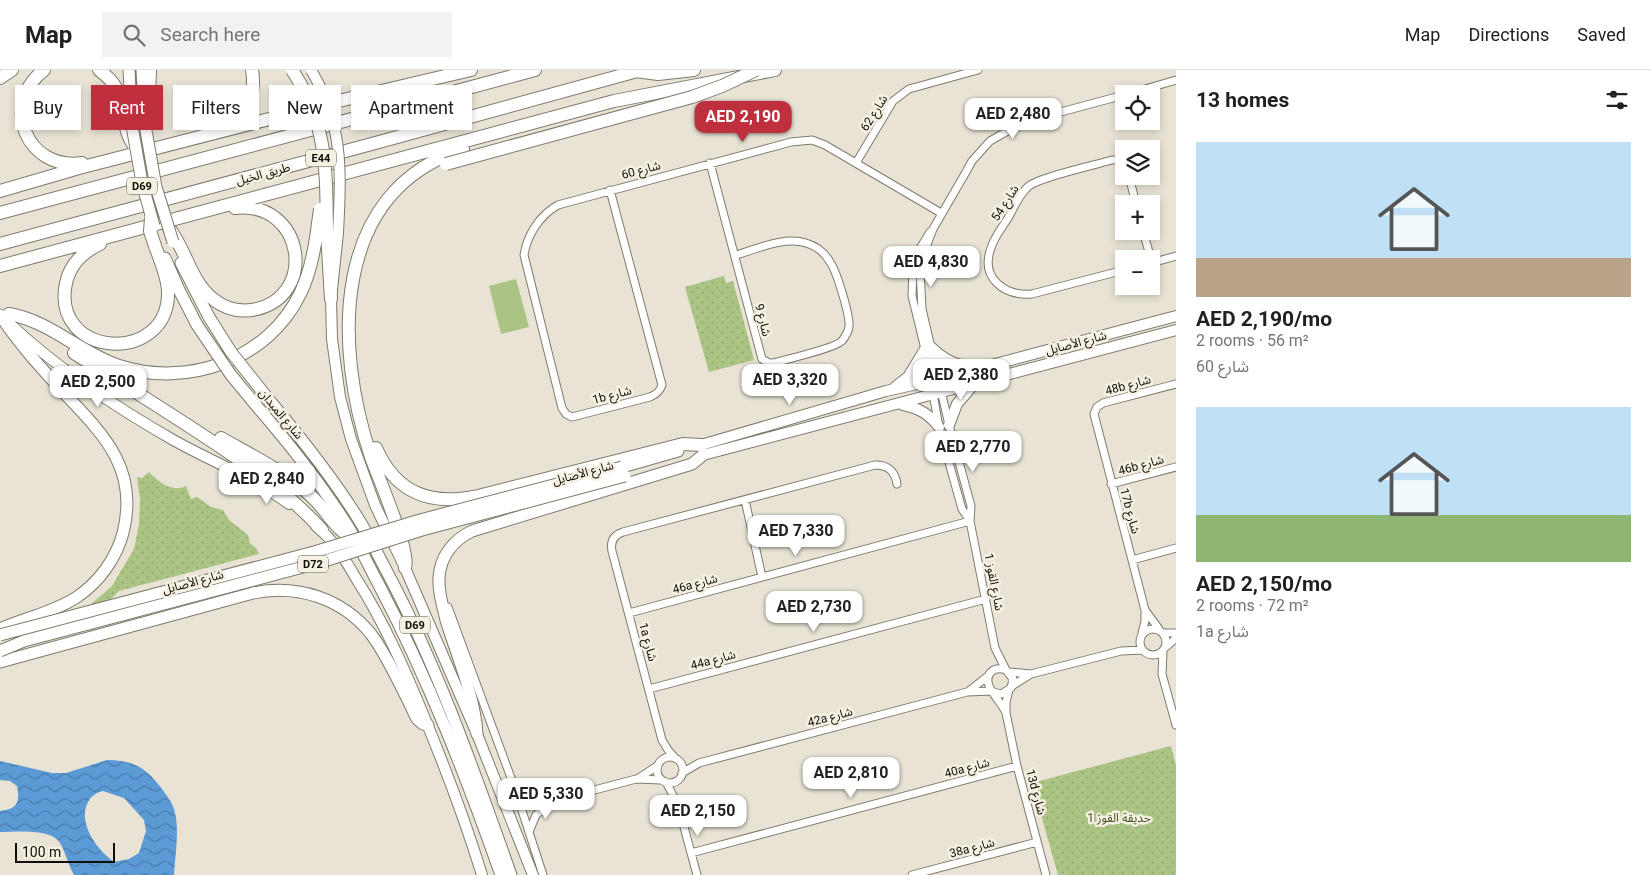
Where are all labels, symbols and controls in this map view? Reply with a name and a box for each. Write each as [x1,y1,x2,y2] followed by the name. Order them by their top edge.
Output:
[102,12,452,57] search box
[25,21,72,49] text: Map
[120,21,148,49] icon: search
[160,23,260,46] text: Search here
[1405,24,1440,45] text: Map
[1468,24,1549,45] text: Directions
[1577,24,1626,45] text: Saved
[15,85,81,130] chip: Buy
[91,85,163,130] chip: Rent
[173,85,259,130] chip: Filters
[269,85,341,130] chip: New
[351,85,472,130] chip: Apartment
[1115,85,1160,295] map controls
[1115,85,1160,130] button: locate
[1603,86,1631,114] icon: filters
[1196,88,1289,112] text: 13 homes
[857,92,892,135] street label: شارع 62
[956,98,1070,140] pin: AED 2,480
[686,100,800,143] pin: AED 2,190
[976,104,1050,123] text: AED 2,480
[706,107,780,126] text: AED 2,190
[1115,140,1160,185] button: layers
[306,150,336,166] road number: E44
[620,158,663,184] street label: شارع 60
[234,160,292,189] street label: طريق الخيل
[1369,174,1459,264] icon: home
[127,178,157,194] road number: D69
[988,182,1023,225] street label: شارع 54
[1115,195,1160,240] button: +
[874,246,988,288] pin: AED 4,830
[1115,250,1160,295] button: −
[894,252,968,271] text: AED 4,830
[750,302,774,338] street label: شارع 9
[1196,307,1332,331] text: AED 2,190/mo
[1044,328,1109,360] street label: شارع الأصايل
[1196,331,1309,350] text: 2 rooms · 56 m²
[1196,357,1249,376] text: شارع 60
[904,358,1018,401] pin: AED 2,380
[733,364,847,406] pin: AED 3,320
[924,365,998,384] text: AED 2,380
[41,366,155,408] pin: AED 2,500
[753,370,827,389] text: AED 3,320
[61,372,135,391] text: AED 2,500
[1104,372,1153,400] street label: 48b شارع
[591,383,634,409] street label: 1b شارع
[254,386,306,443] street label: شارع الميدان
[916,430,1030,473] pin: AED 2,770
[936,437,1010,456] text: AED 2,770
[1369,439,1459,529] icon: home
[1117,452,1166,480] street label: 46b شارع
[551,458,616,490] street label: شارع الأصايل
[210,462,324,505] pin: AED 2,840
[230,469,304,488] text: AED 2,840
[1115,487,1143,536] street label: 17b شارع
[739,514,853,557] pin: AED 7,330
[759,521,833,540] text: AED 7,330
[980,552,1006,612] street label: شارع القوز 1
[298,556,328,572] road number: D72
[161,567,226,599] street label: شارع الأصايل
[671,571,720,599] street label: 46a شارع
[1196,572,1332,596] text: AED 2,150/mo
[757,590,871,633] pin: AED 2,730
[1196,596,1309,615] text: 2 rooms · 72 m²
[777,597,851,616] text: AED 2,730
[400,616,430,634] road number: D69
[634,621,660,663] street label: 1a شارع
[1196,622,1249,641] text: 1a شارع
[689,647,738,675] street label: 44a شارع
[806,704,855,732] street label: 42a شارع
[943,755,992,783] street label: 40a شارع
[794,756,908,799] pin: AED 2,810
[814,763,888,782] text: AED 2,810
[1021,768,1049,817] street label: 13d شارع
[489,778,603,820] pin: AED 5,330
[509,784,583,803] text: AED 5,330
[641,794,755,837] pin: AED 2,150
[661,801,735,820] text: AED 2,150
[1087,811,1151,825] park label: حديقة القوز 1
[948,835,997,863] street label: 38a شارع
[15,840,115,863] scale bar
[22,844,61,860] text: 100 m

